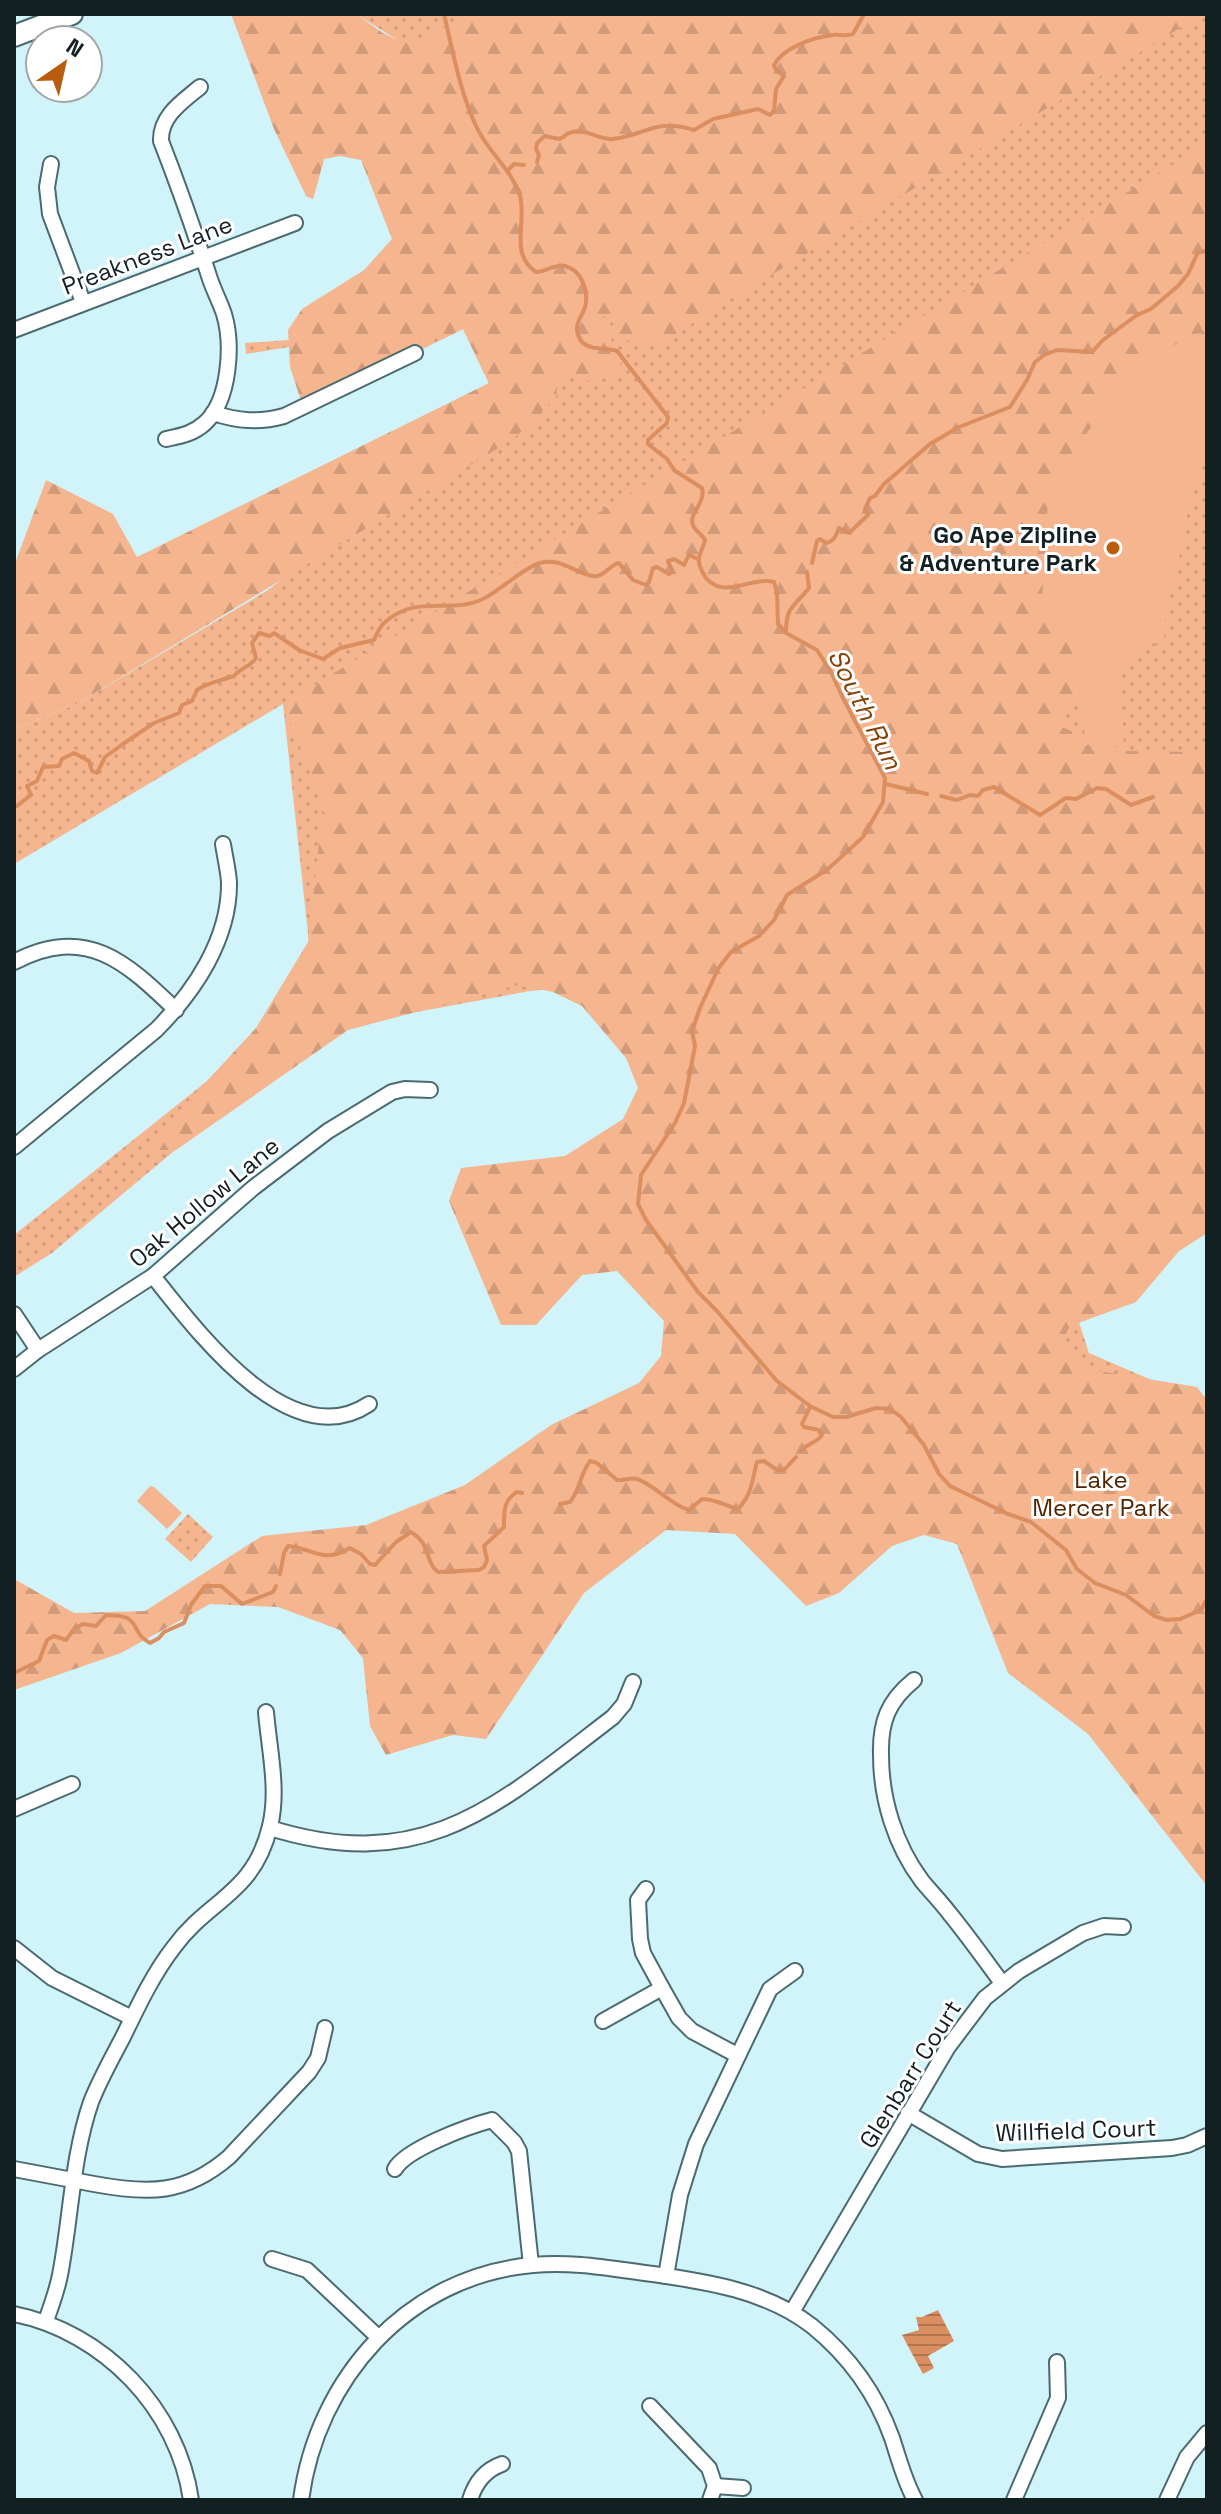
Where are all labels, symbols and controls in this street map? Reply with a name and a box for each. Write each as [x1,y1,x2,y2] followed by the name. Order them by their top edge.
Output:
[24,24,104,104] north arrow
[61,32,89,63] text: N
[57,208,237,302] street label: Preakness Lane
[899,519,1097,578] place label: Go Ape Zipline & Adventure Park
[1104,539,1122,557] marker: Go Ape Zipline & Adventure Park
[820,643,910,776] water label: South Run
[122,1130,286,1274] street label: Oak Hollow Lane
[1032,1464,1170,1523] park label: Lake Mercer Park
[852,1994,968,2154] street label: Glenbarr Court
[995,2112,1157,2148] street label: Willfield Court

